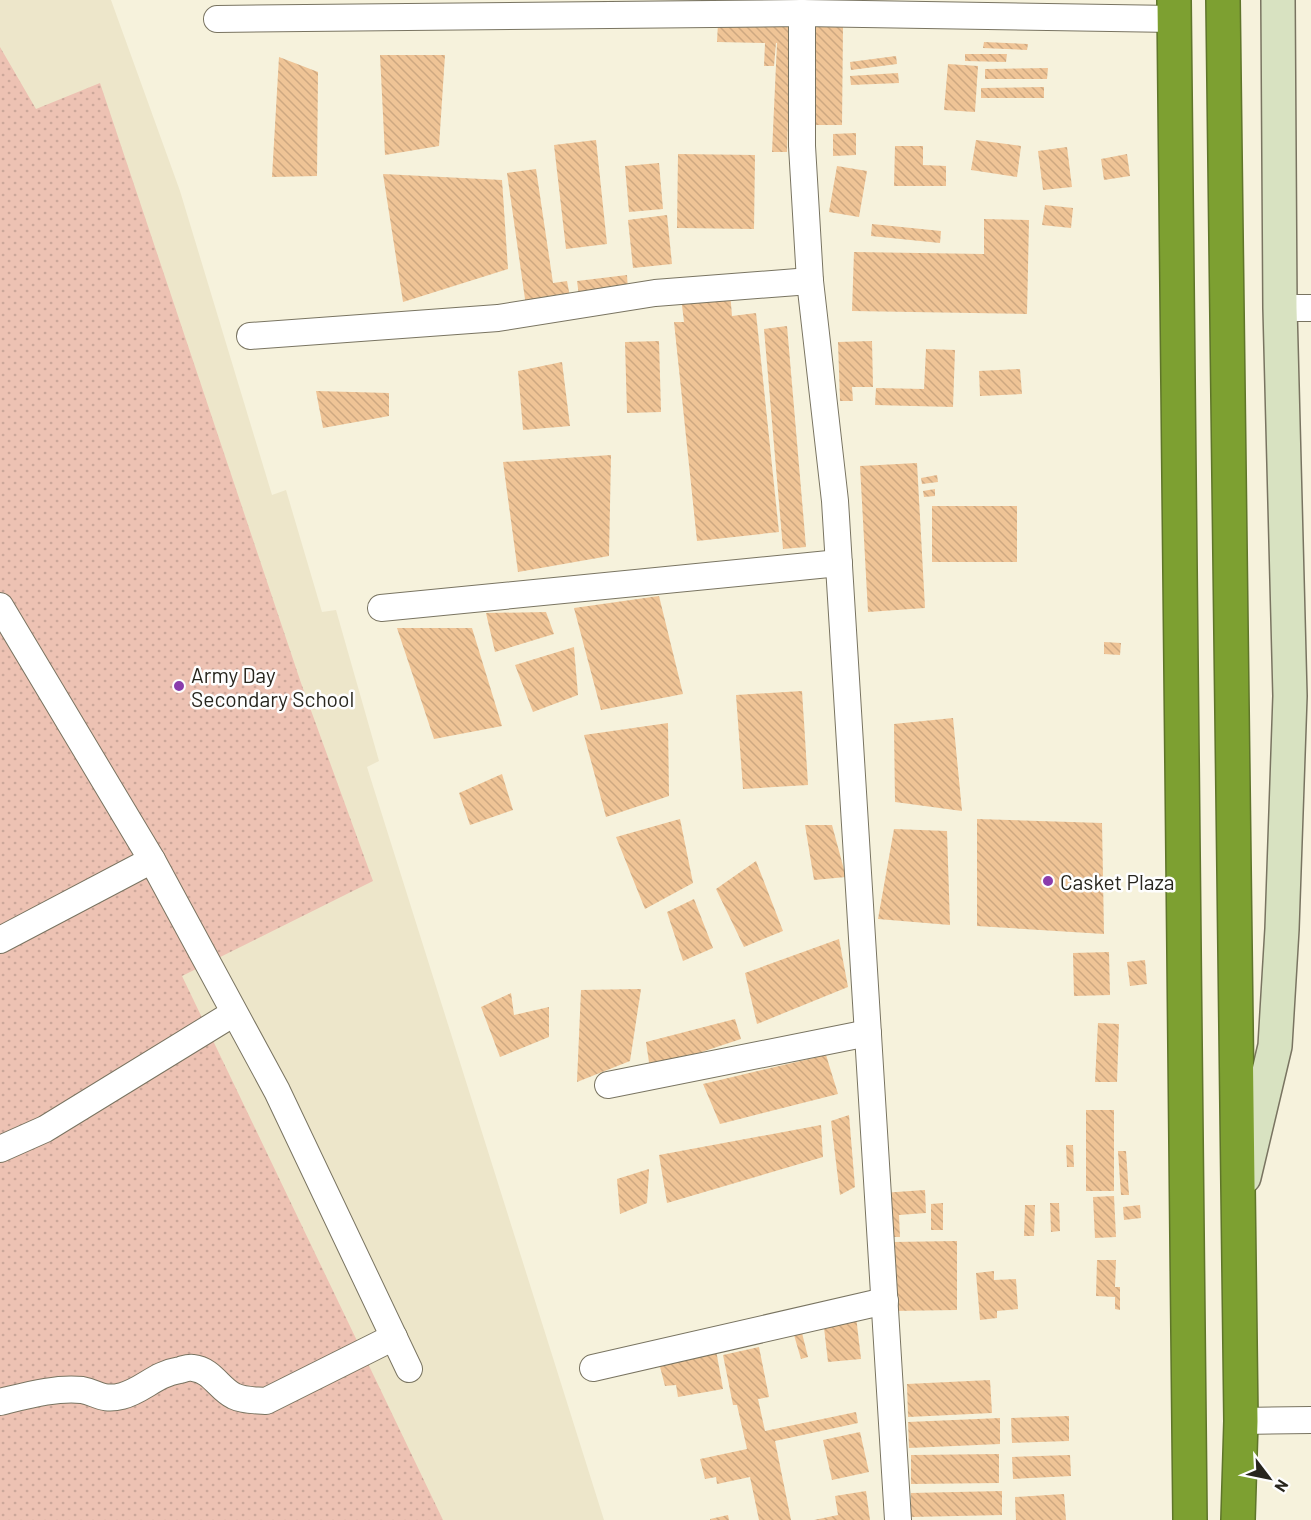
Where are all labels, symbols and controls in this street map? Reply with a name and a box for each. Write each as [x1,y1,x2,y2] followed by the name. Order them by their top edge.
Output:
[191,662,354,711] place label: Army Day Secondary School
[172,679,186,693] marker: Army Day Secondary School
[1060,869,1175,894] place label: Casket Plaza
[1041,874,1055,888] marker: Casket Plaza
[1239,1448,1299,1508] north arrow
[1271,1477,1293,1496] text: N

